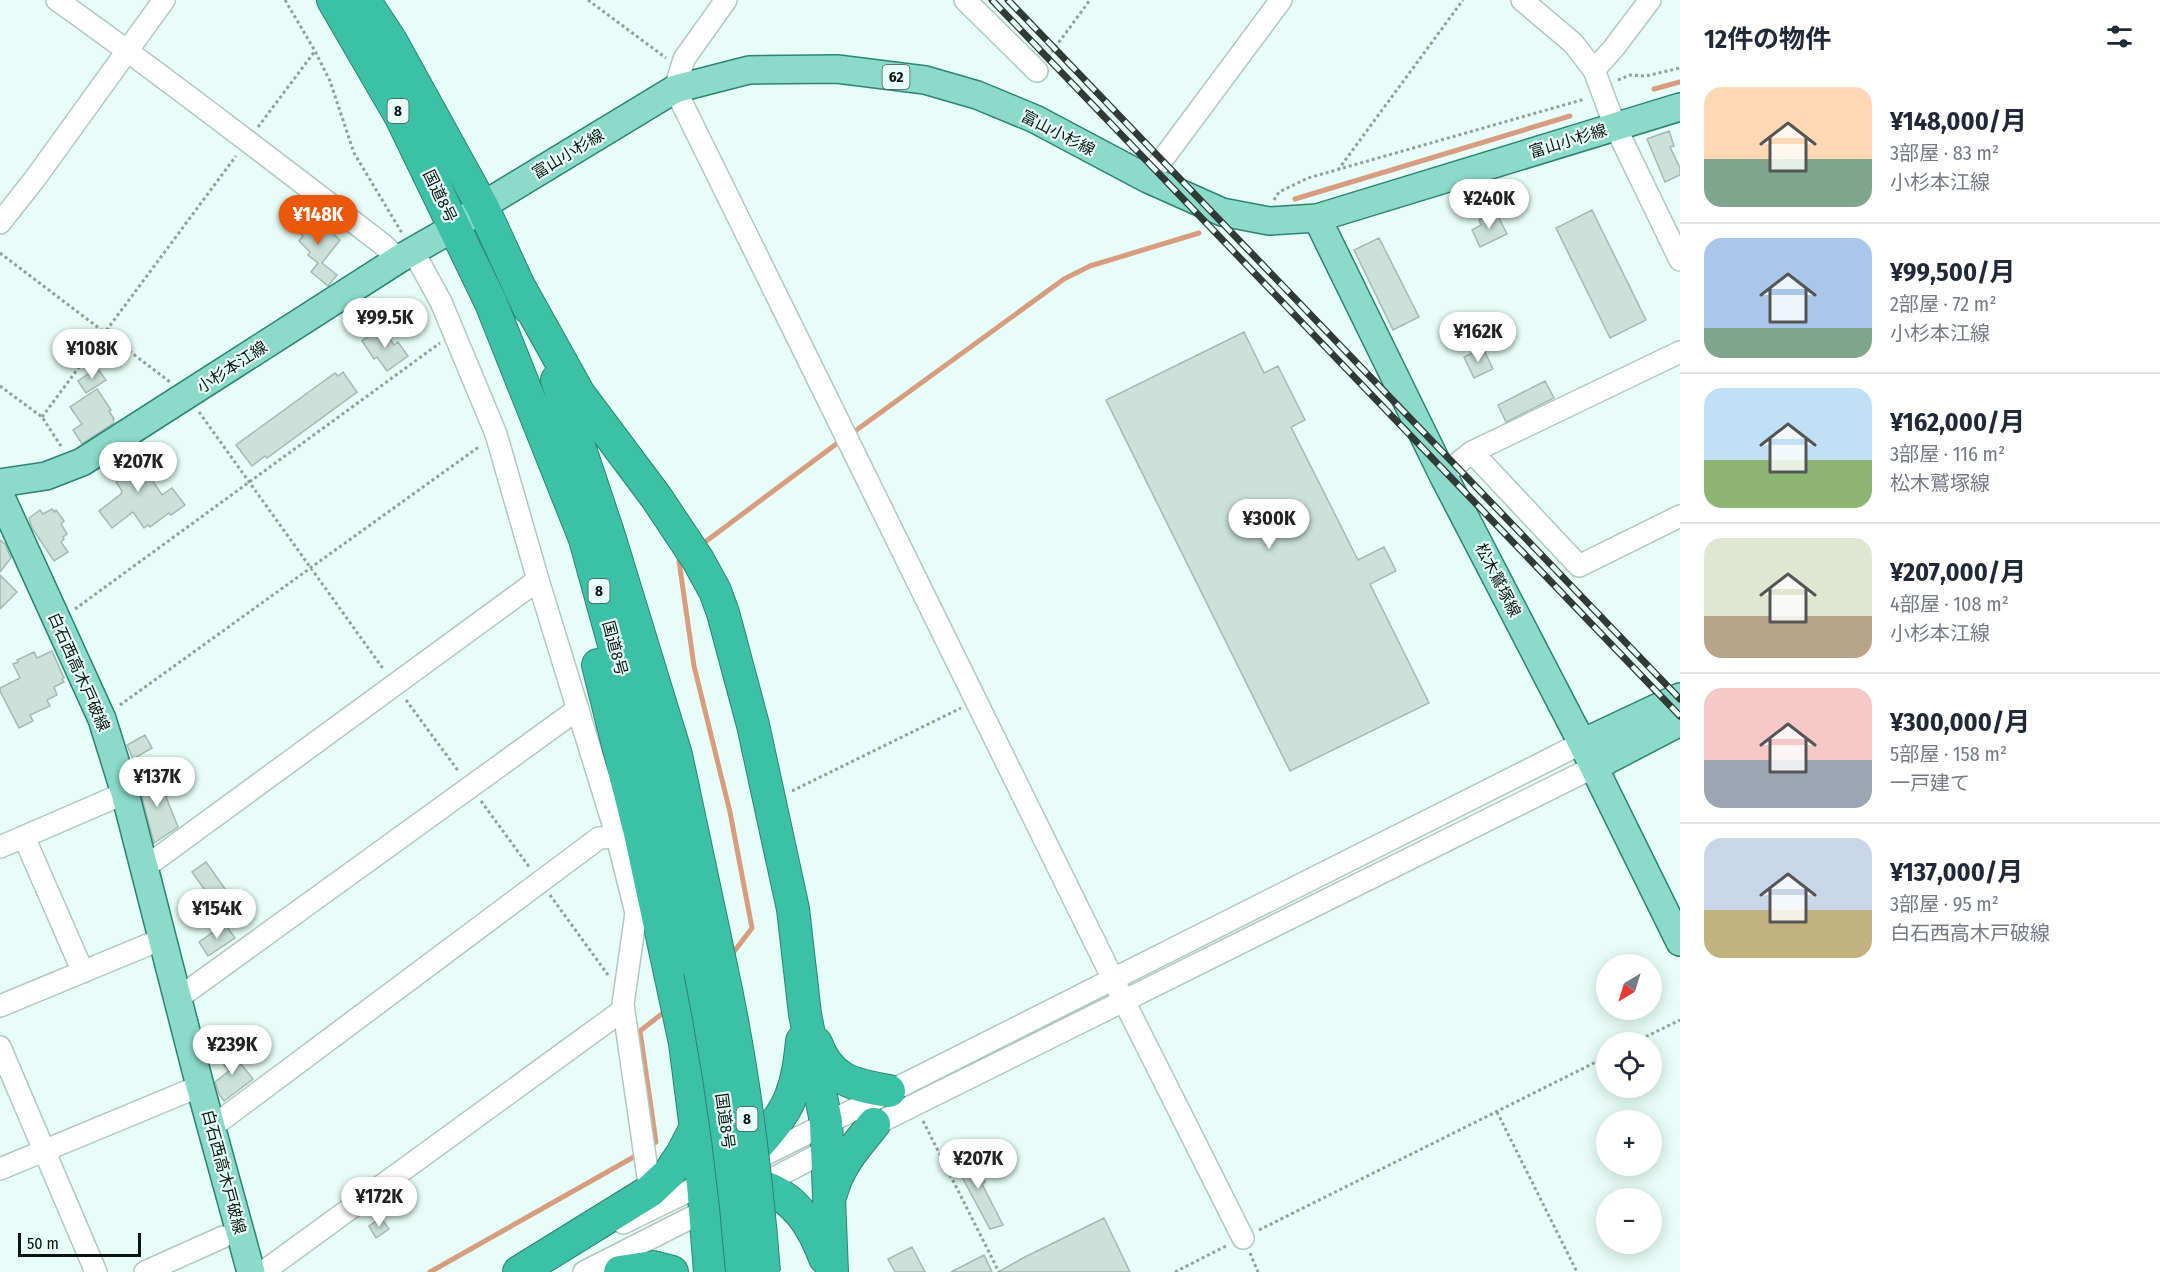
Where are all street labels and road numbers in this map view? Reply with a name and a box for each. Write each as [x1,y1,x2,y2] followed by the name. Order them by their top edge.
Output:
[882,65,910,89] road number: 62
[388,99,408,123] road number: 8
[1018,106,1098,160] street label: 富山小杉線
[1527,120,1609,162] street label: 富山小杉線
[529,125,607,183] street label: 富山小杉線
[419,167,461,225] street label: 国道8号
[193,337,271,397] street label: 小杉本江線
[1471,540,1525,620] street label: 松木鷲塚線
[588,579,610,603] road number: 8
[44,610,114,734] street label: 白石西高木戸破線
[599,618,631,678] street label: 国道8号
[712,1092,738,1150] street label: 国道8号
[736,1107,758,1131] road number: 8
[198,1108,250,1236] street label: 白石西高木戸破線

